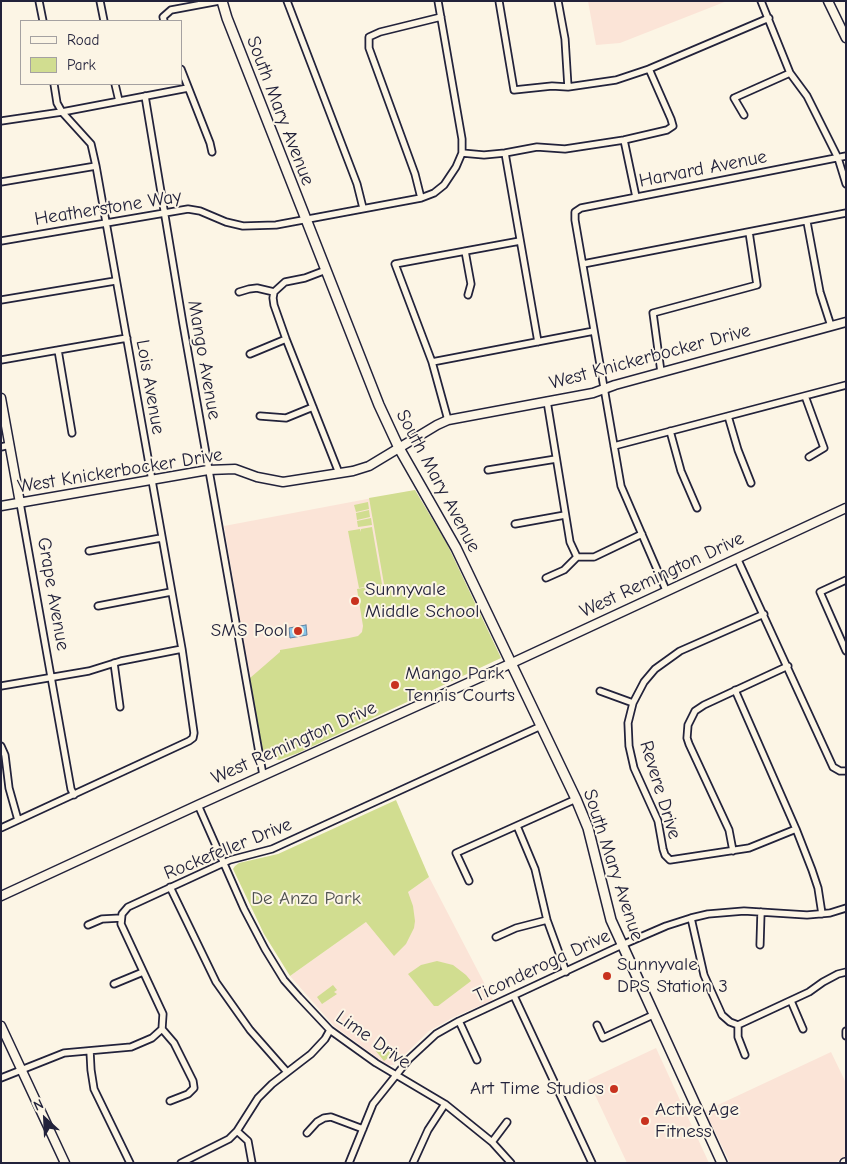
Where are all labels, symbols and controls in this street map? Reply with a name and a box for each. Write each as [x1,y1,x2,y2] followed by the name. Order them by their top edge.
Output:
[20,20,182,85] legend
[67,31,99,49] text: Road
[241,33,319,189] street label: South Mary Avenue
[67,56,96,74] text: Park
[637,145,769,193] street label: Harvard Avenue
[33,185,183,231] street label: Heatherstone Way
[182,299,226,421] street label: Mango Avenue
[547,319,753,395] street label: West Knickerbocker Drive
[130,338,170,436] street label: Lois Avenue
[391,406,485,556] street label: South Mary Avenue
[16,444,224,498] street label: West Knickerbocker Drive
[576,527,748,623] street label: West Remington Drive
[32,536,74,652] street label: Grape Avenue
[365,579,479,623] place label: Sunnyvale Middle School
[349,595,361,607] marker: Sunnyvale Middle School
[211,620,288,642] place label: SMS Pool
[292,625,304,637] marker: SMS Pool
[405,663,515,707] place label: Mango Park Tennis Courts
[389,679,401,691] marker: Mango Park Tennis Courts
[208,696,380,790] street label: West Remington Drive
[634,738,686,842] street label: Revere Drive
[578,786,648,944] street label: South Mary Avenue
[161,813,295,885] street label: Rockefeller Drive
[251,888,361,910] park label: De Anza Park
[470,924,614,1008] street label: Ticonderoga Drive
[617,954,728,998] place label: Sunnyvale DPS Station 3
[601,970,613,982] marker: Sunnyvale DPS Station 3
[331,1006,415,1074] street label: Lime Drive
[470,1078,604,1100] place label: Art Time Studios
[608,1083,620,1095] marker: Art Time Studios
[20,1094,70,1144] north arrow
[31,1095,46,1115] text: N
[655,1099,739,1143] place label: Active Age Fitness
[639,1115,651,1127] marker: Active Age Fitness

